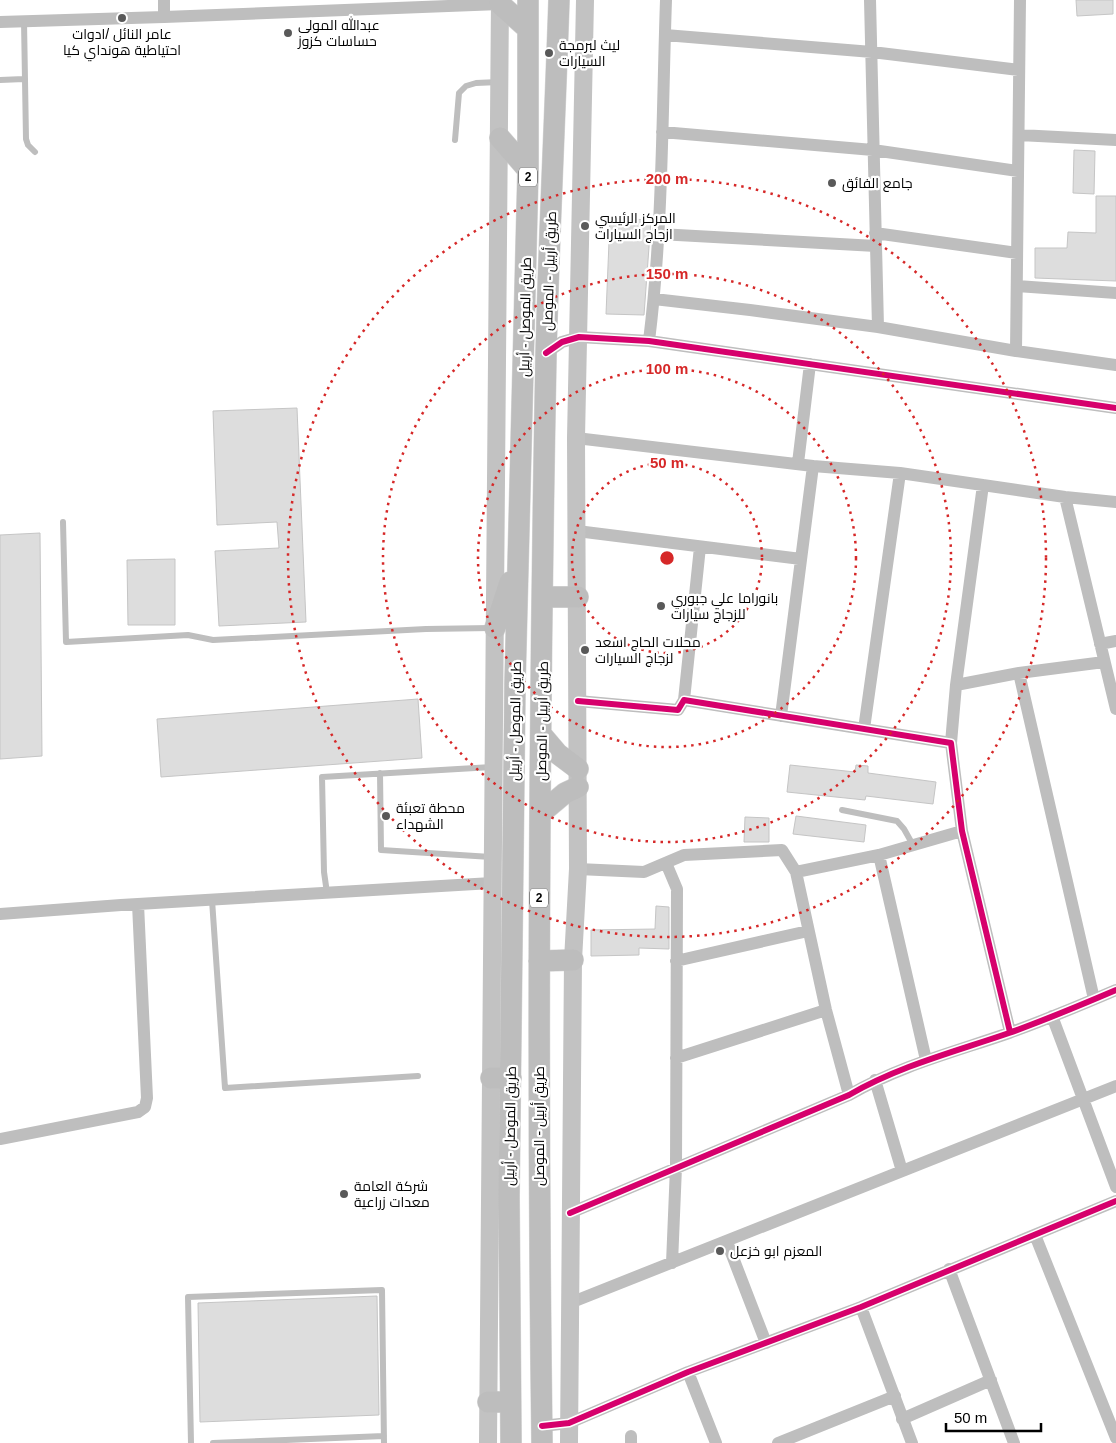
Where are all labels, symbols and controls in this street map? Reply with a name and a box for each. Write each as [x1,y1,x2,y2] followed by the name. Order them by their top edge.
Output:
[116,12,128,24] marker: عامر النائل /ادوات احتياطية هونداي كيا
[297,16,380,49] place label: عبدالله المولى حساسات كزوز
[63,26,181,62] place label: عامر النائل /ادوات احتياطية هونداي كيا
[282,27,294,39] marker: عبدالله المولى حساسات كزوز
[559,37,620,69] place label: ليث لبرمجة السيارات
[543,47,555,59] marker: ليث لبرمجة السيارات
[519,168,537,186] road number: 2
[646,170,688,187] text: 200 m
[842,175,913,192] place label: جامع الفائق
[826,177,838,189] marker: جامع الفائق
[595,210,676,243] place label: المركز الرئيسي ازجاج السيارات
[538,211,560,331] street label: طريق أربيل - الموصل
[579,220,591,232] marker: المركز الرئيسي ازجاج السيارات
[515,257,535,377] street label: طريق الموصل - أربيل
[646,265,688,282] text: 150 m
[646,360,688,377] text: 100 m
[650,454,684,471] text: 50 m
[658,549,676,567] centre of rings
[671,590,778,623] place label: بانوراما علي جبوري للزجاج سيارات
[655,600,667,612] marker: بانوراما علي جبوري للزجاج سيارات
[595,634,701,667] place label: محلات الحاج اسعد لزجاج السيارات
[579,644,591,656] marker: محلات الحاج اسعد لزجاج السيارات
[505,661,525,781] street label: طريق الموصل - أربيل
[532,661,552,781] street label: طريق أربيل - الموصل
[396,800,465,832] place label: محطة تعبئة الشهداء
[380,810,392,822] marker: محطة تعبئة الشهداء
[530,888,548,908] road number: 2
[500,1066,520,1186] street label: طريق الموصل - أربيل
[530,1066,548,1186] street label: طريق أربيل - الموصل
[354,1178,430,1210] place label: شركة العامة معدات زراعية
[338,1188,350,1200] marker: شركة العامة معدات زراعية
[730,1243,822,1261] place label: المعزم ابو خزعل
[714,1245,726,1257] marker: المعزم ابو خزعل
[946,1400,1041,1432] scale bar
[954,1409,987,1426] text: 50 m

